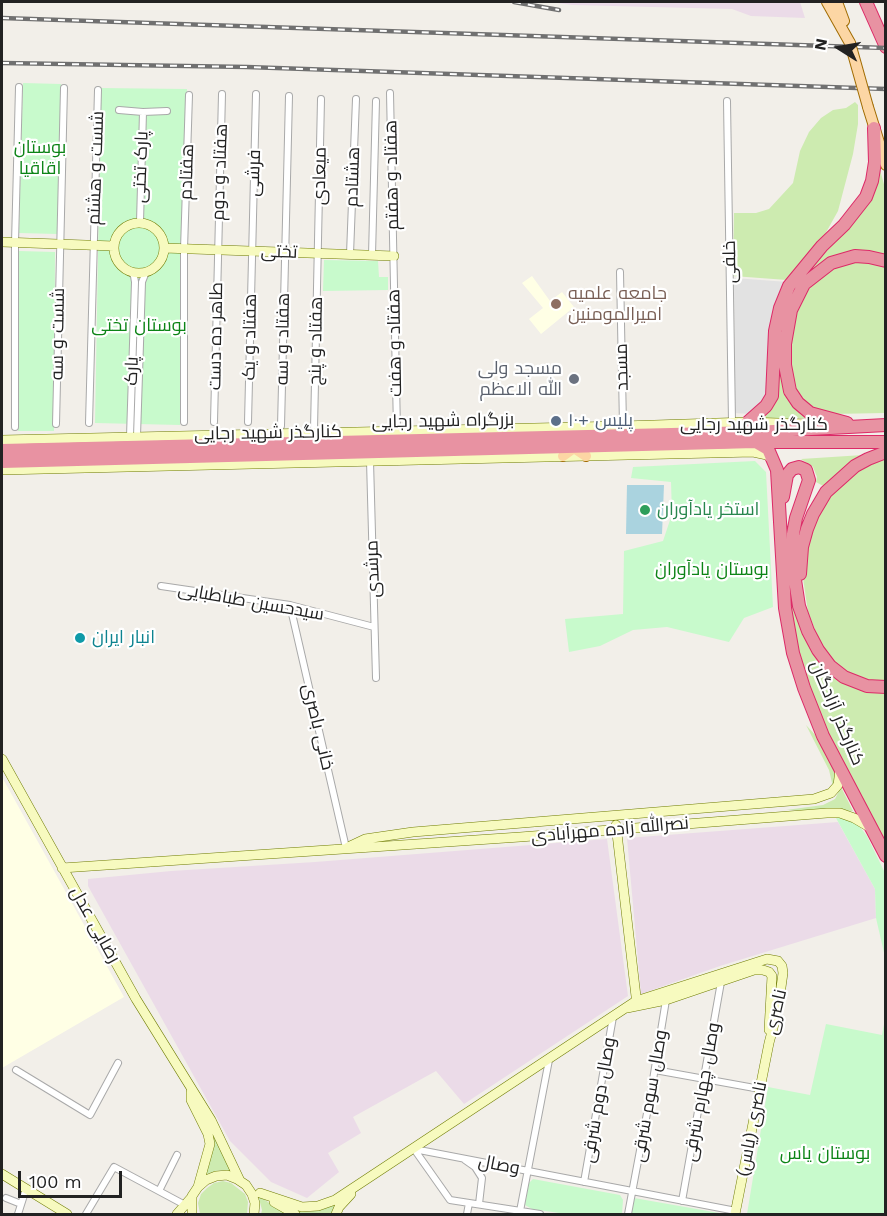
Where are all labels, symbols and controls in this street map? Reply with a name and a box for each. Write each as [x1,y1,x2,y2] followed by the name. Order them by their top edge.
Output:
[809,18,869,78] north arrow
[810,37,831,52] text: N
[83,111,109,225] street label: شست و هشتم
[380,120,404,230] street label: هفتاد و هفتم
[208,123,232,221] street label: هفتاد و دوم
[129,131,153,203] street label: پارک تختی
[14,137,66,180] park label: بوستان اقاقیا
[175,143,199,201] street label: هفتادم
[341,146,365,208] street label: هشتادم
[309,147,331,205] street label: میعادی
[242,149,266,197] street label: فرشی
[719,240,741,284] street label: خلفی
[260,241,298,263] street label: تختی
[204,282,228,390] street label: طاهر ده دست
[568,283,667,326] place label: جامعه علمیه امیرالمومنین
[46,288,70,380] street label: شست و سه
[383,289,407,397] street label: هفتاد و هفت
[238,293,262,381] street label: هفتاد و یک
[271,293,295,385] street label: هفتاد و سه
[304,297,328,385] street label: هفتاد و پنج
[549,297,563,311] marker: جامعه علمیه امیرالمومنین
[91,315,187,337] park label: بوستان تختی
[611,343,633,391] street label: مسجد
[121,356,143,386] street label: پارک
[478,358,562,400] place label: مسجد ولی الله الاعظم
[567,372,581,386] marker: مسجد ولی الله الاعظم
[372,409,514,433] street label: بزرگراه شهید رجایی
[568,410,633,432] place label: پلیس +۱۰
[549,414,563,428] marker: پلیس +۱۰
[680,414,828,436] street label: کنارگذر شهید رجایی
[194,421,342,445] street label: کنارگذر شهید رجایی
[657,499,759,521] place label: استخر یادآوران
[638,503,652,517] marker: استخر یادآوران
[361,540,385,598] street label: مرشدی
[655,559,769,581] park label: بوستان یادآوران
[176,579,326,625] street label: سیدحسین طباطبایی
[92,627,155,649] place label: انبار ایران
[73,631,87,645] marker: انبار ایران
[805,657,869,769] street label: کنارگذر آزادگان
[298,682,338,772] street label: خانی باصری
[530,812,690,848] street label: نصرالله زاده مهرآبادی
[65,883,125,967] street label: رضایی عدل
[760,987,792,1037] street label: ناصری
[679,1021,725,1163] street label: وصال چهارم شرقی
[628,1028,672,1164] street label: وصال سوم شرقی
[577,1036,621,1164] street label: وصال دوم شرقی
[732,1080,772,1178] street label: ناصری (یاس)
[780,1143,870,1165] park label: بوستان یاس
[476,1150,522,1180] street label: وصال
[21,1159,124,1197] scale bar
[29,1171,82,1192] text: 100 m

